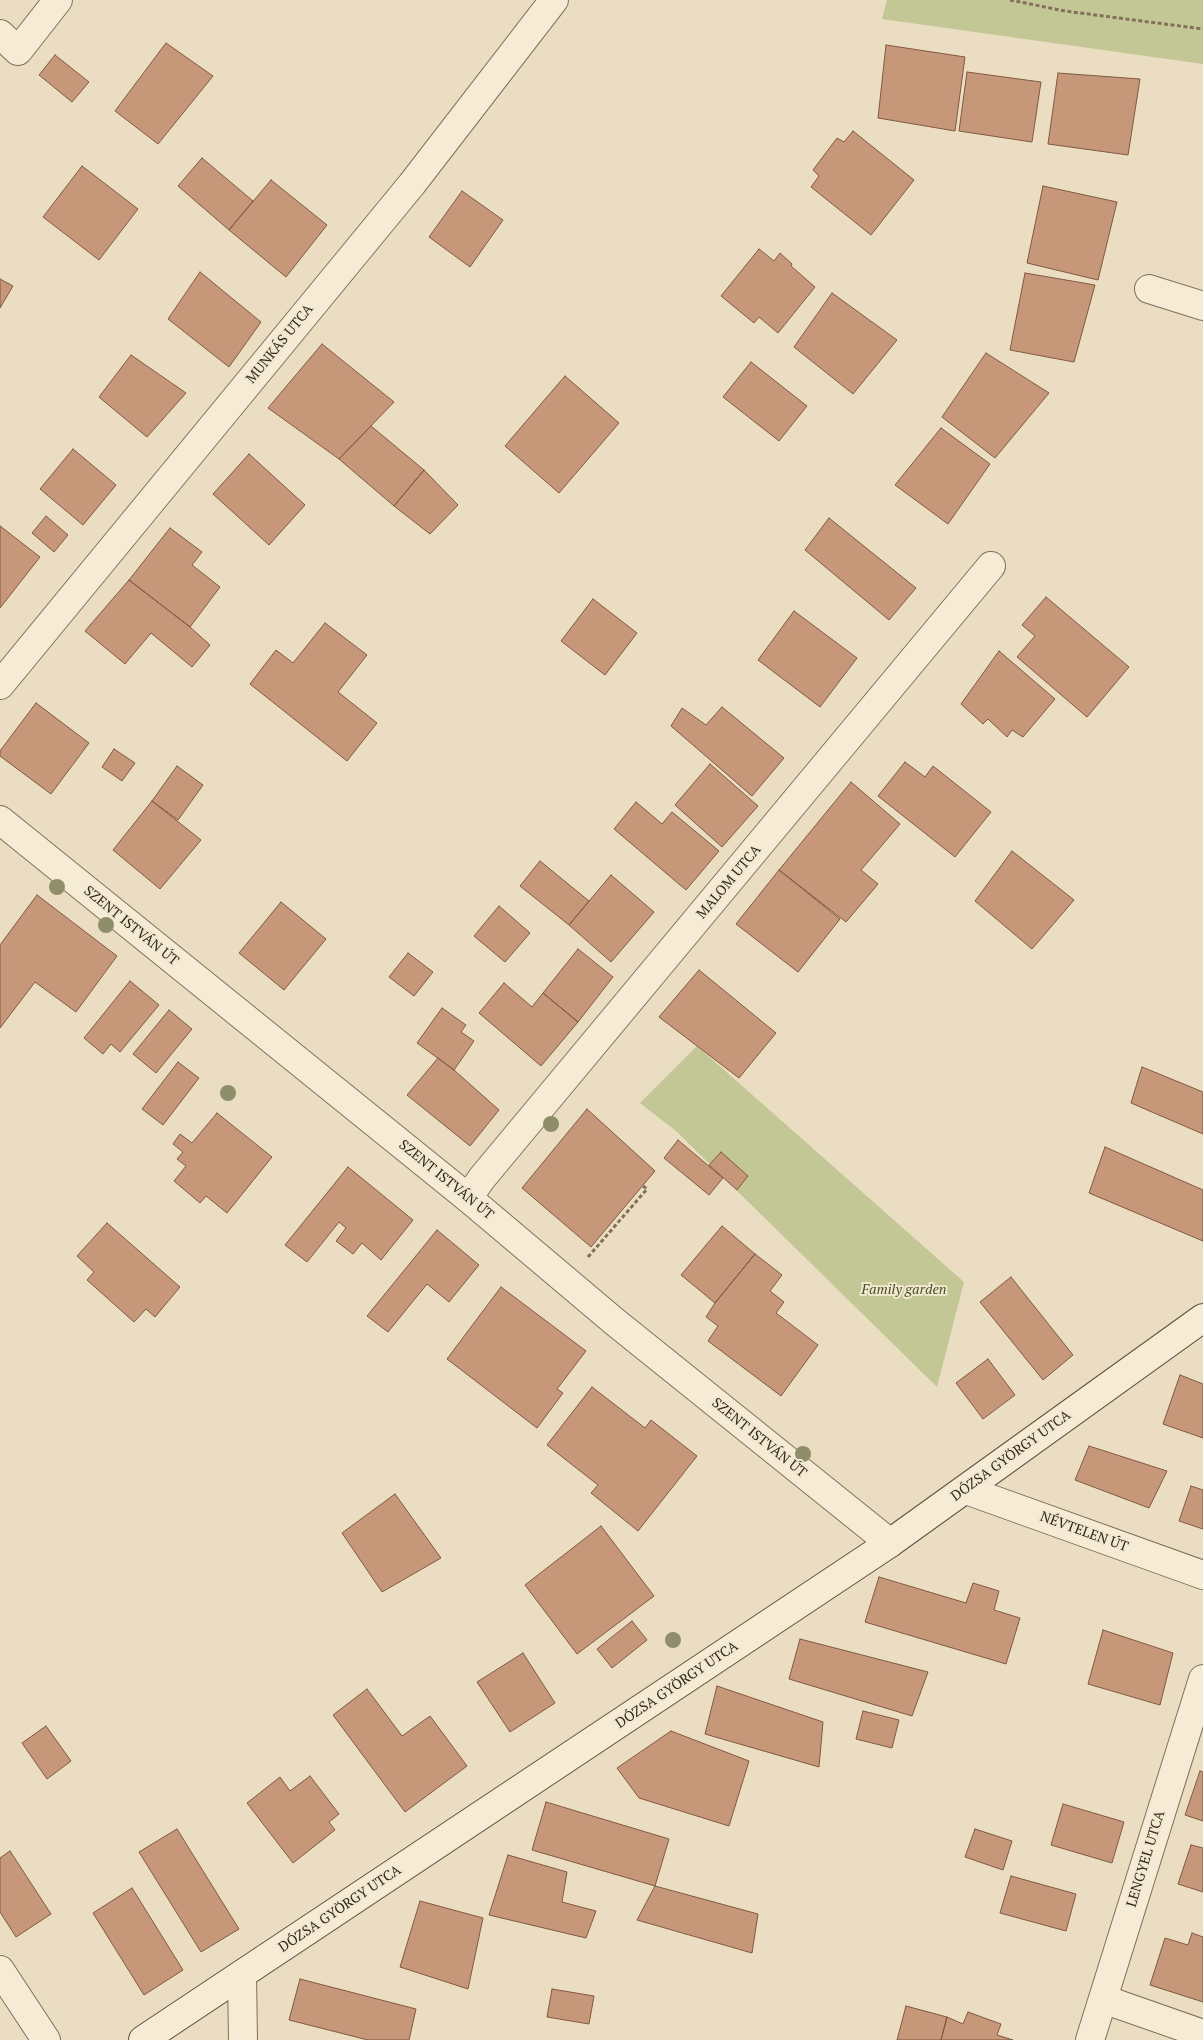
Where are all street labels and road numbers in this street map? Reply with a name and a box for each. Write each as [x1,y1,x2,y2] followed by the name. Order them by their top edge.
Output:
[243,301,317,387] street label: MUNKÁS UTCA
[693,842,765,922] street label: MALOM UTCA
[80,883,182,969] street label: SZENT ISTVÁN ÚT
[395,1137,497,1223] street label: SZENT ISTVÁN ÚT
[708,1395,810,1481] street label: SZENT ISTVÁN ÚT
[948,1407,1074,1505] street label: DÓZSA GYÖRGY UTCA
[1038,1508,1130,1556] street label: NÉVTELEN ÚT
[613,1638,741,1732] street label: DÓZSA GYÖRGY UTCA
[1123,1809,1169,1909] street label: LENGYEL UTCA
[276,1862,404,1956] street label: DÓZSA GYÖRGY UTCA

